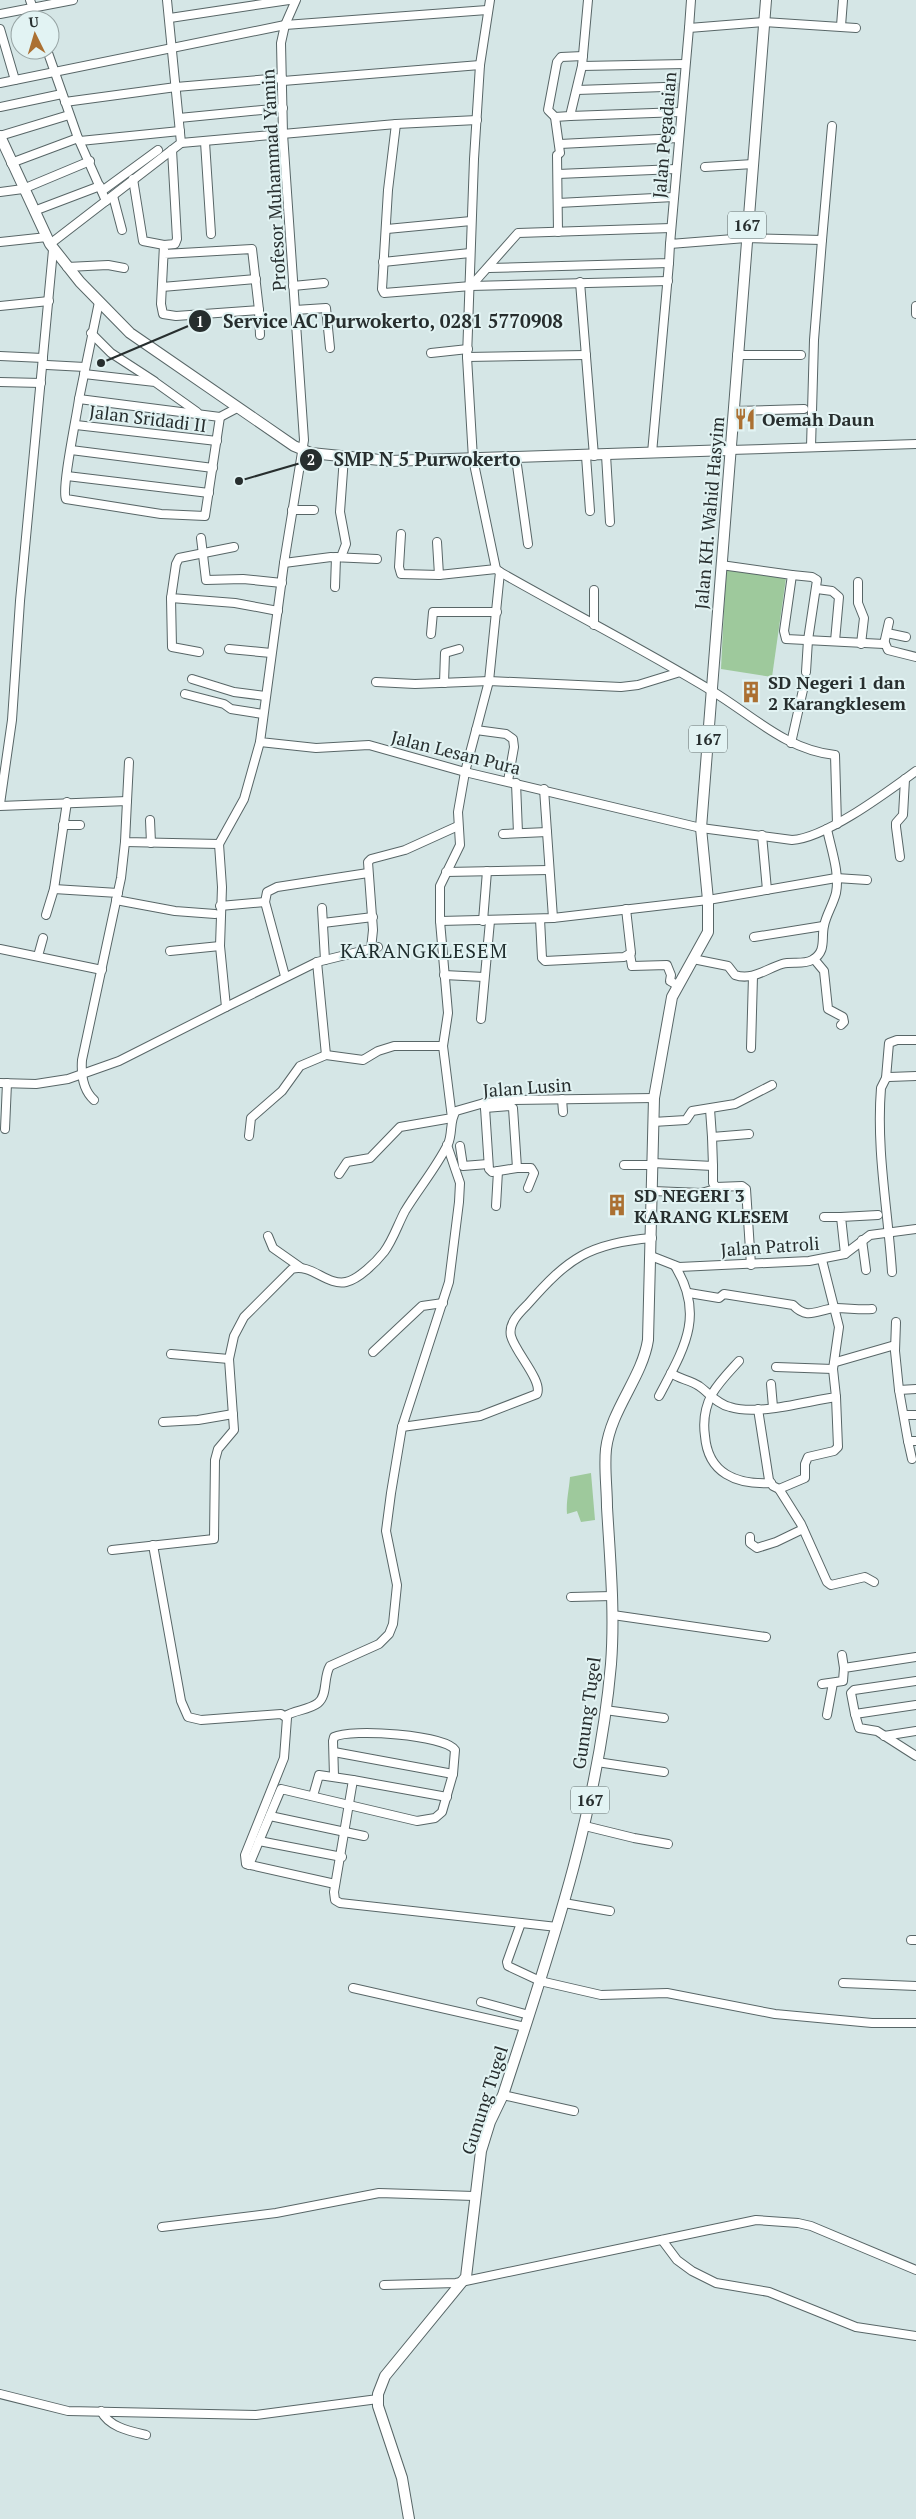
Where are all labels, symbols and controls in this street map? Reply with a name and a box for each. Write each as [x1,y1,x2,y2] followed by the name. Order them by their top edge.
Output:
[10,10,60,60] north arrow
[28,12,40,31] text: U
[255,68,291,292] street label: Profesor Muhammad Yamin
[647,70,682,199] street label: Jalan Pegadaian
[728,212,766,238] road number: 167
[187,304,573,338] callout: Service AC Purwokerto, 0281 5770908
[223,308,563,333] text: Service AC Purwokerto, 0281 5770908
[196,311,204,331] text: 1
[88,399,208,437] street label: Jalan Sridadi II
[732,406,758,432] restaurant icon: Oemah Daun
[762,407,875,431] place label: Oemah Daun
[689,415,729,610] street label: Jalan KH. Wahid Hasyim
[299,443,531,477] callout: SMP N 5 Purwokerto
[333,446,521,471] text: SMP N 5 Purwokerto
[307,449,315,469] text: 2
[768,670,906,715] place label: SD Negeri 1 dan 2 Karangklesem
[738,679,764,705] building icon: SD Negeri 1 dan 2 Karangklesem
[389,724,523,780] street label: Jalan Lesan Pura
[689,726,727,752] road number: 167
[340,937,508,964] district label: KARANGKLESEM
[482,1072,572,1102] street label: Jalan Lusin
[634,1183,789,1228] place label: SD NEGERI 3 KARANG KLESEM
[604,1192,630,1218] building icon: SD NEGERI 3 KARANG KLESEM
[720,1231,820,1261] street label: Jalan Patroli
[566,1655,606,1771] street label: Gunung Tugel
[571,1786,609,1814] road number: 167
[455,2042,513,2158] street label: Gunung Tugel

